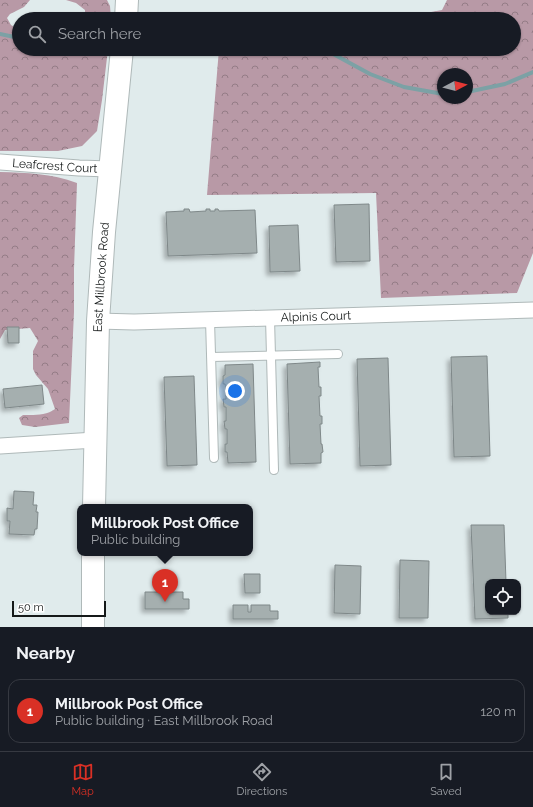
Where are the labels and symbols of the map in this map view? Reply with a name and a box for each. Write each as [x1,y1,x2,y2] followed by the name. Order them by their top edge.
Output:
[437,68,473,104] north arrow
[12,156,98,176] street label: Leafcrest Court
[91,221,112,332] street label: East Millbrook Road
[280,308,351,325] street label: Alpinis Court
[225,381,245,401] your location
[152,569,178,602] pin: 1
[12,599,106,618] scale bar

